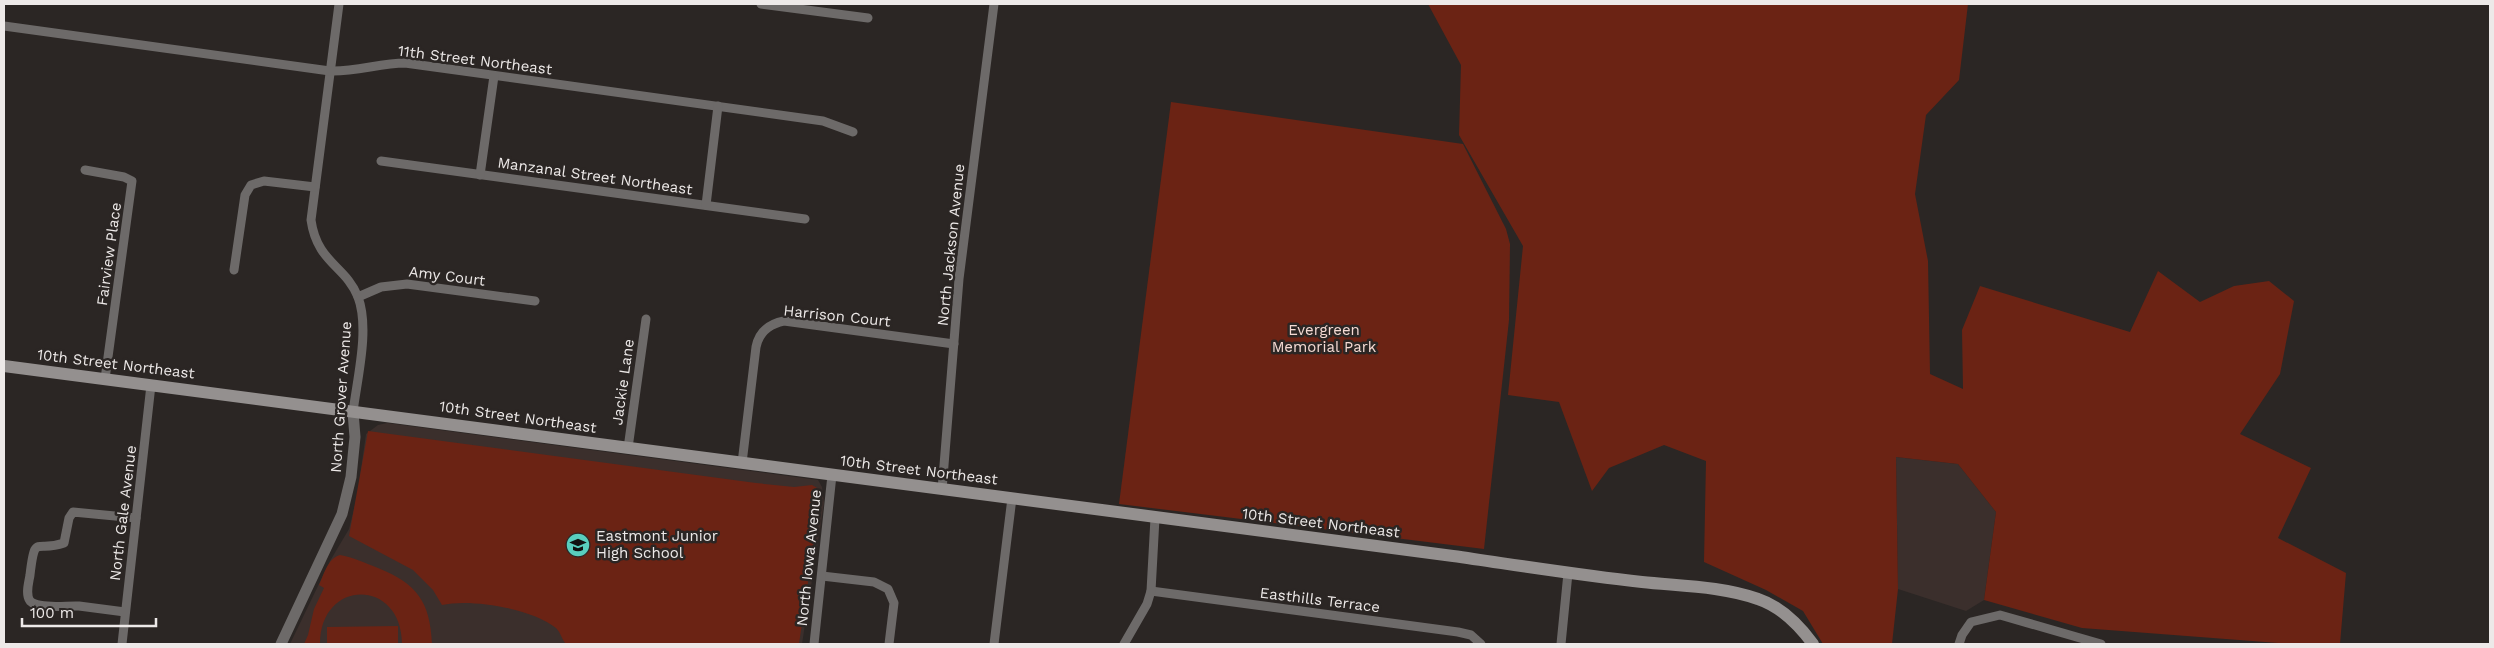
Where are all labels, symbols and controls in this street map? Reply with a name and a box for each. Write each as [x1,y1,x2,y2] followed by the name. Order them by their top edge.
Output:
[397,42,554,78] street label: 11th Street Northeast
[496,153,694,199] street label: Manzanal Street Northeast
[934,163,968,327] street label: North Jackson Avenue
[93,201,125,307] street label: Fairview Place
[408,262,487,290] street label: Amy Court
[783,301,892,331] street label: Harrison Court
[327,321,355,473] street label: North Grover Avenue
[1272,321,1377,356] park label: Evergreen Memorial Park
[608,338,638,426] street label: Jackie Lane
[36,345,197,383] street label: 10th Street Northeast
[438,397,598,437] street label: 10th Street Northeast
[106,444,140,582] street label: North Gale Avenue
[839,451,1000,489] street label: 10th Street Northeast
[793,489,825,627] street label: North Iowa Avenue
[1241,504,1402,542] street label: 10th Street Northeast
[596,527,718,562] place label: Eastmont Junior High School
[565,532,591,558] school or university icon: Eastmont Junior High School
[1259,584,1381,616] street label: Easthills Terrace
[22,596,156,628] scale bar
[30,604,74,622] text: 100 m

